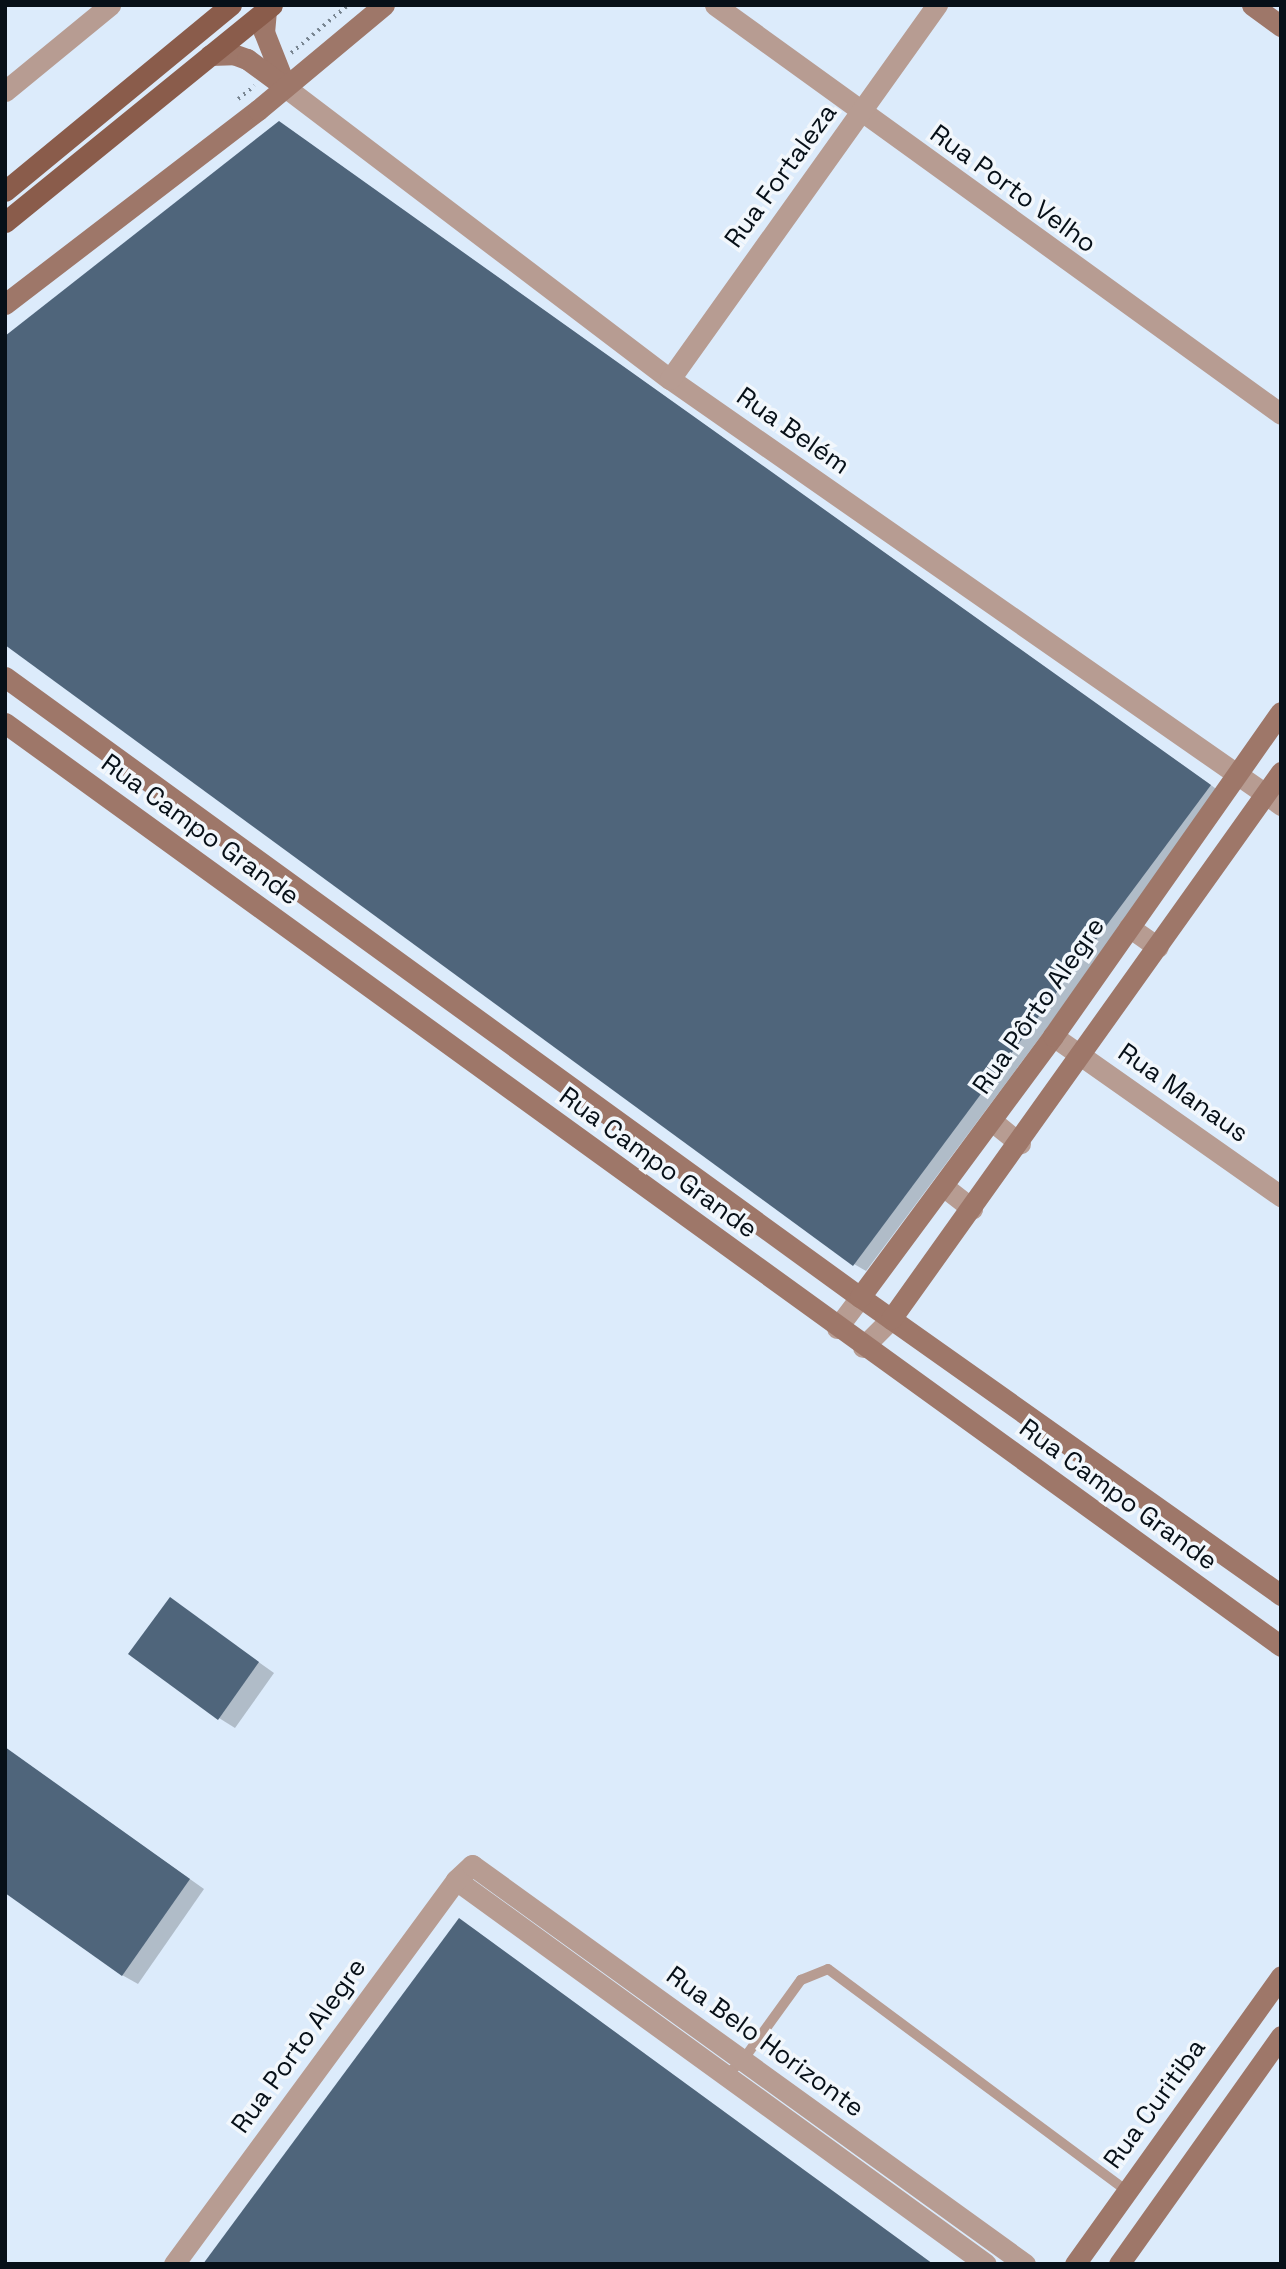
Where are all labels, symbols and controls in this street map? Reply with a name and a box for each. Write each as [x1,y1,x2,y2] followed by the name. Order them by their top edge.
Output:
[718,98,844,254] street label: Rua Fortaleza
[924,118,1102,260] street label: Rua Porto Velho
[731,381,855,481] street label: Rua Belém
[95,748,305,912] street label: Rua Campo Grande
[966,912,1112,1100] street label: Rua Pôrto Alegre
[1112,1037,1254,1149] street label: Rua Manaus
[553,1081,763,1245] street label: Rua Campo Grande
[1013,1413,1223,1577] street label: Rua Campo Grande
[225,1952,373,2140] street label: Rua Porto Alegre
[660,1960,870,2124] street label: Rua Belo Horizonte
[1097,2033,1213,2175] street label: Rua Curitiba

